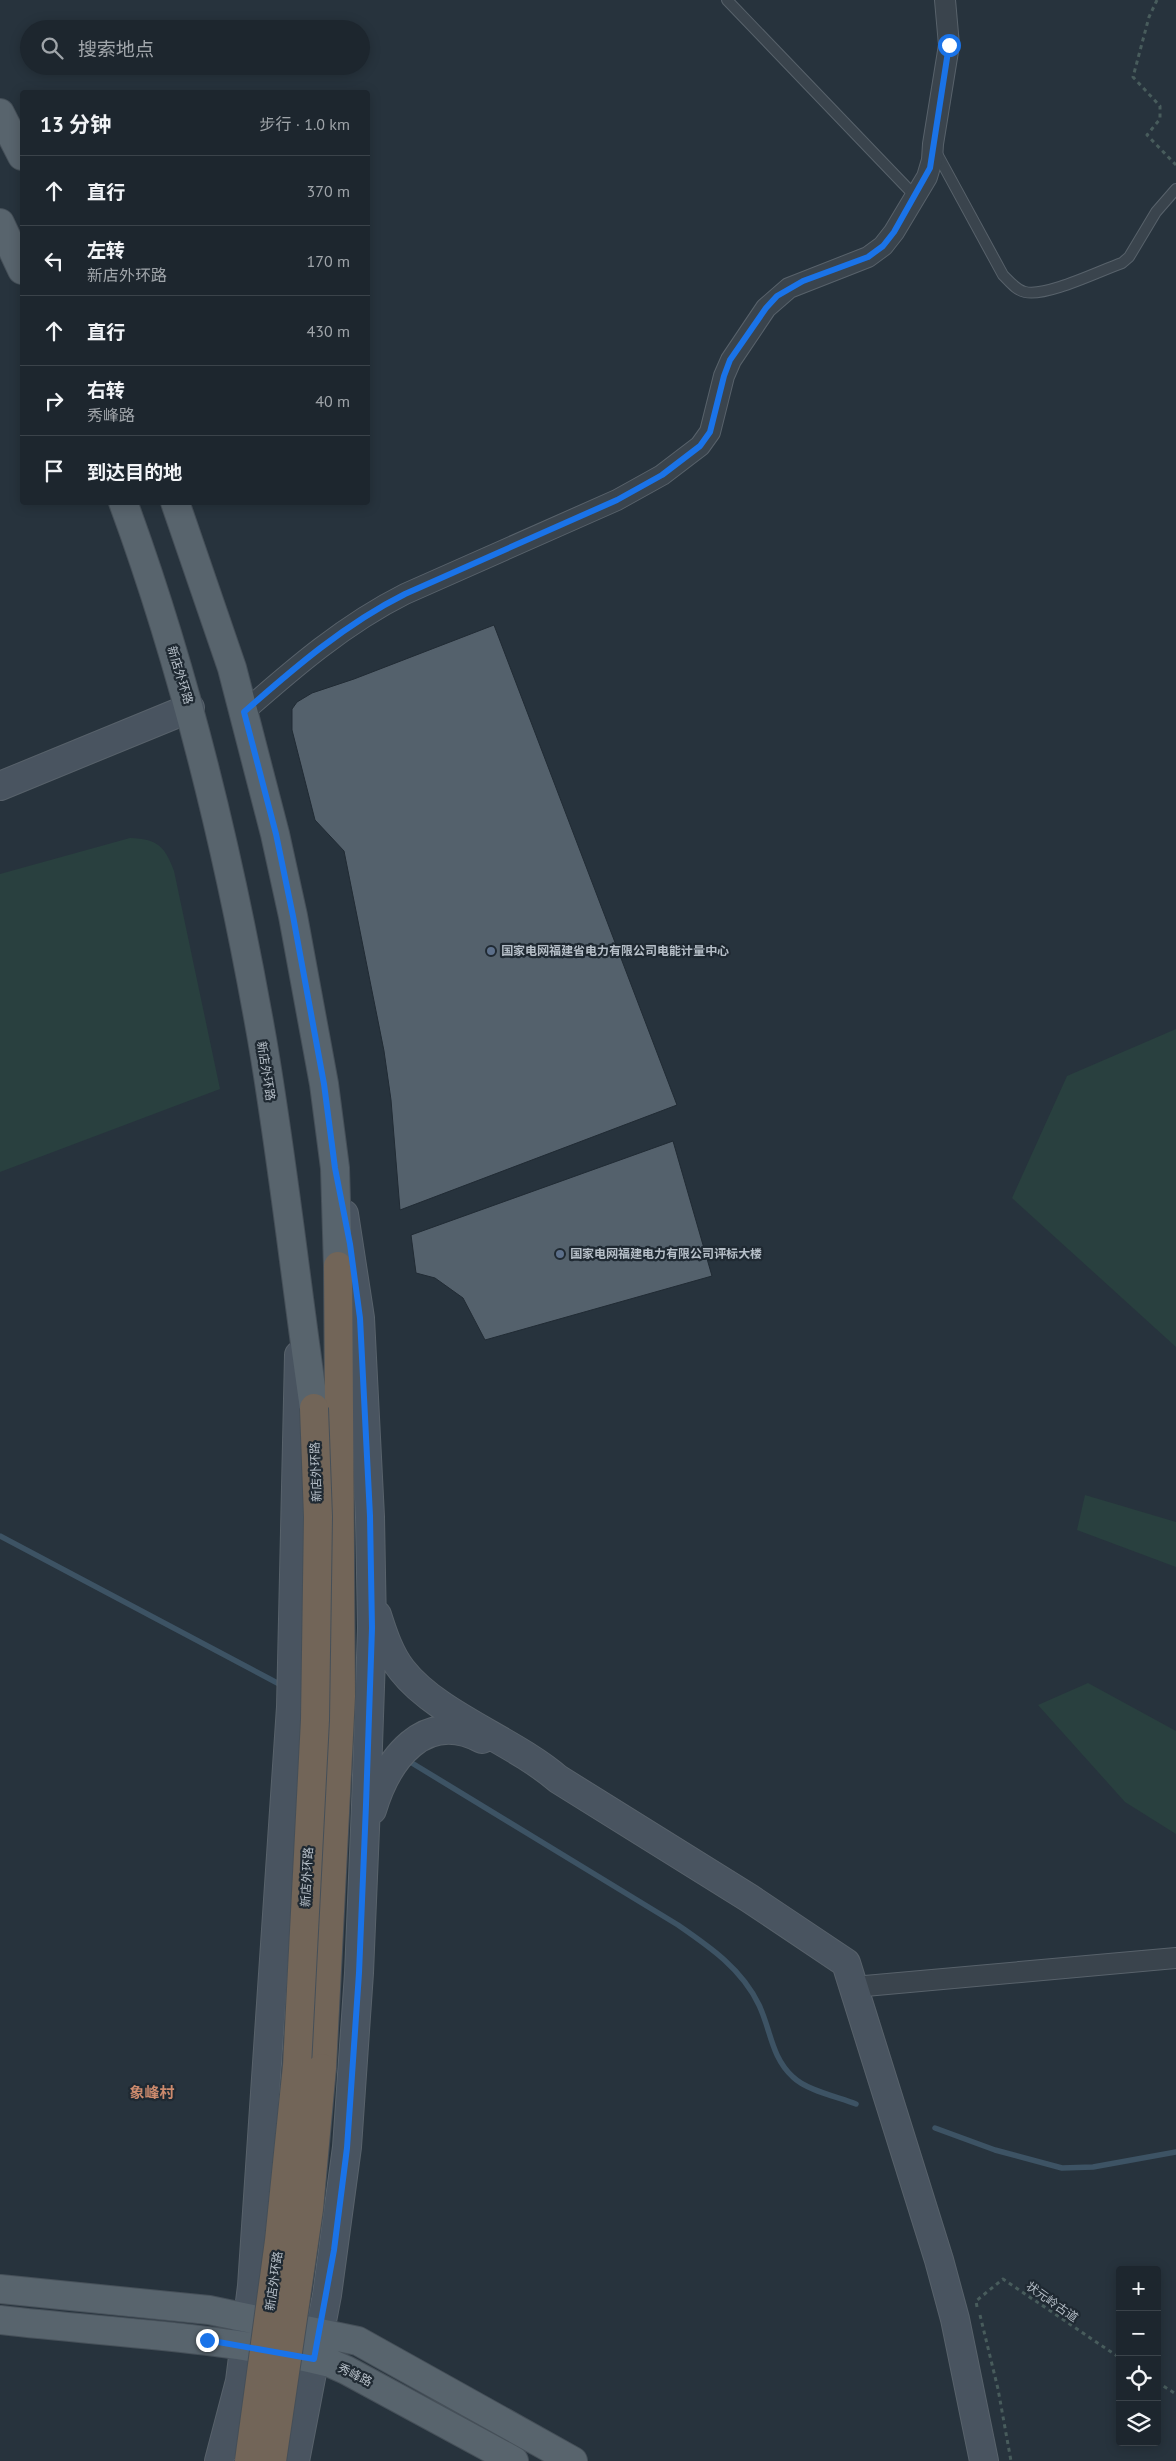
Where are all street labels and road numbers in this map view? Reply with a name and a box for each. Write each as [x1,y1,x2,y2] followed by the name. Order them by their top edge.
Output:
[165,644,196,706] street label: 新店外环路
[254,1040,279,1102] street label: 新店外环路
[307,1442,324,1502] street label: 新店外环路
[297,1847,316,1907] street label: 新店外环路
[262,2250,285,2312] street label: 新店外环路
[1023,2278,1081,2325] street label: 状元岭古道
[336,2360,375,2389] street label: 秀峰路

